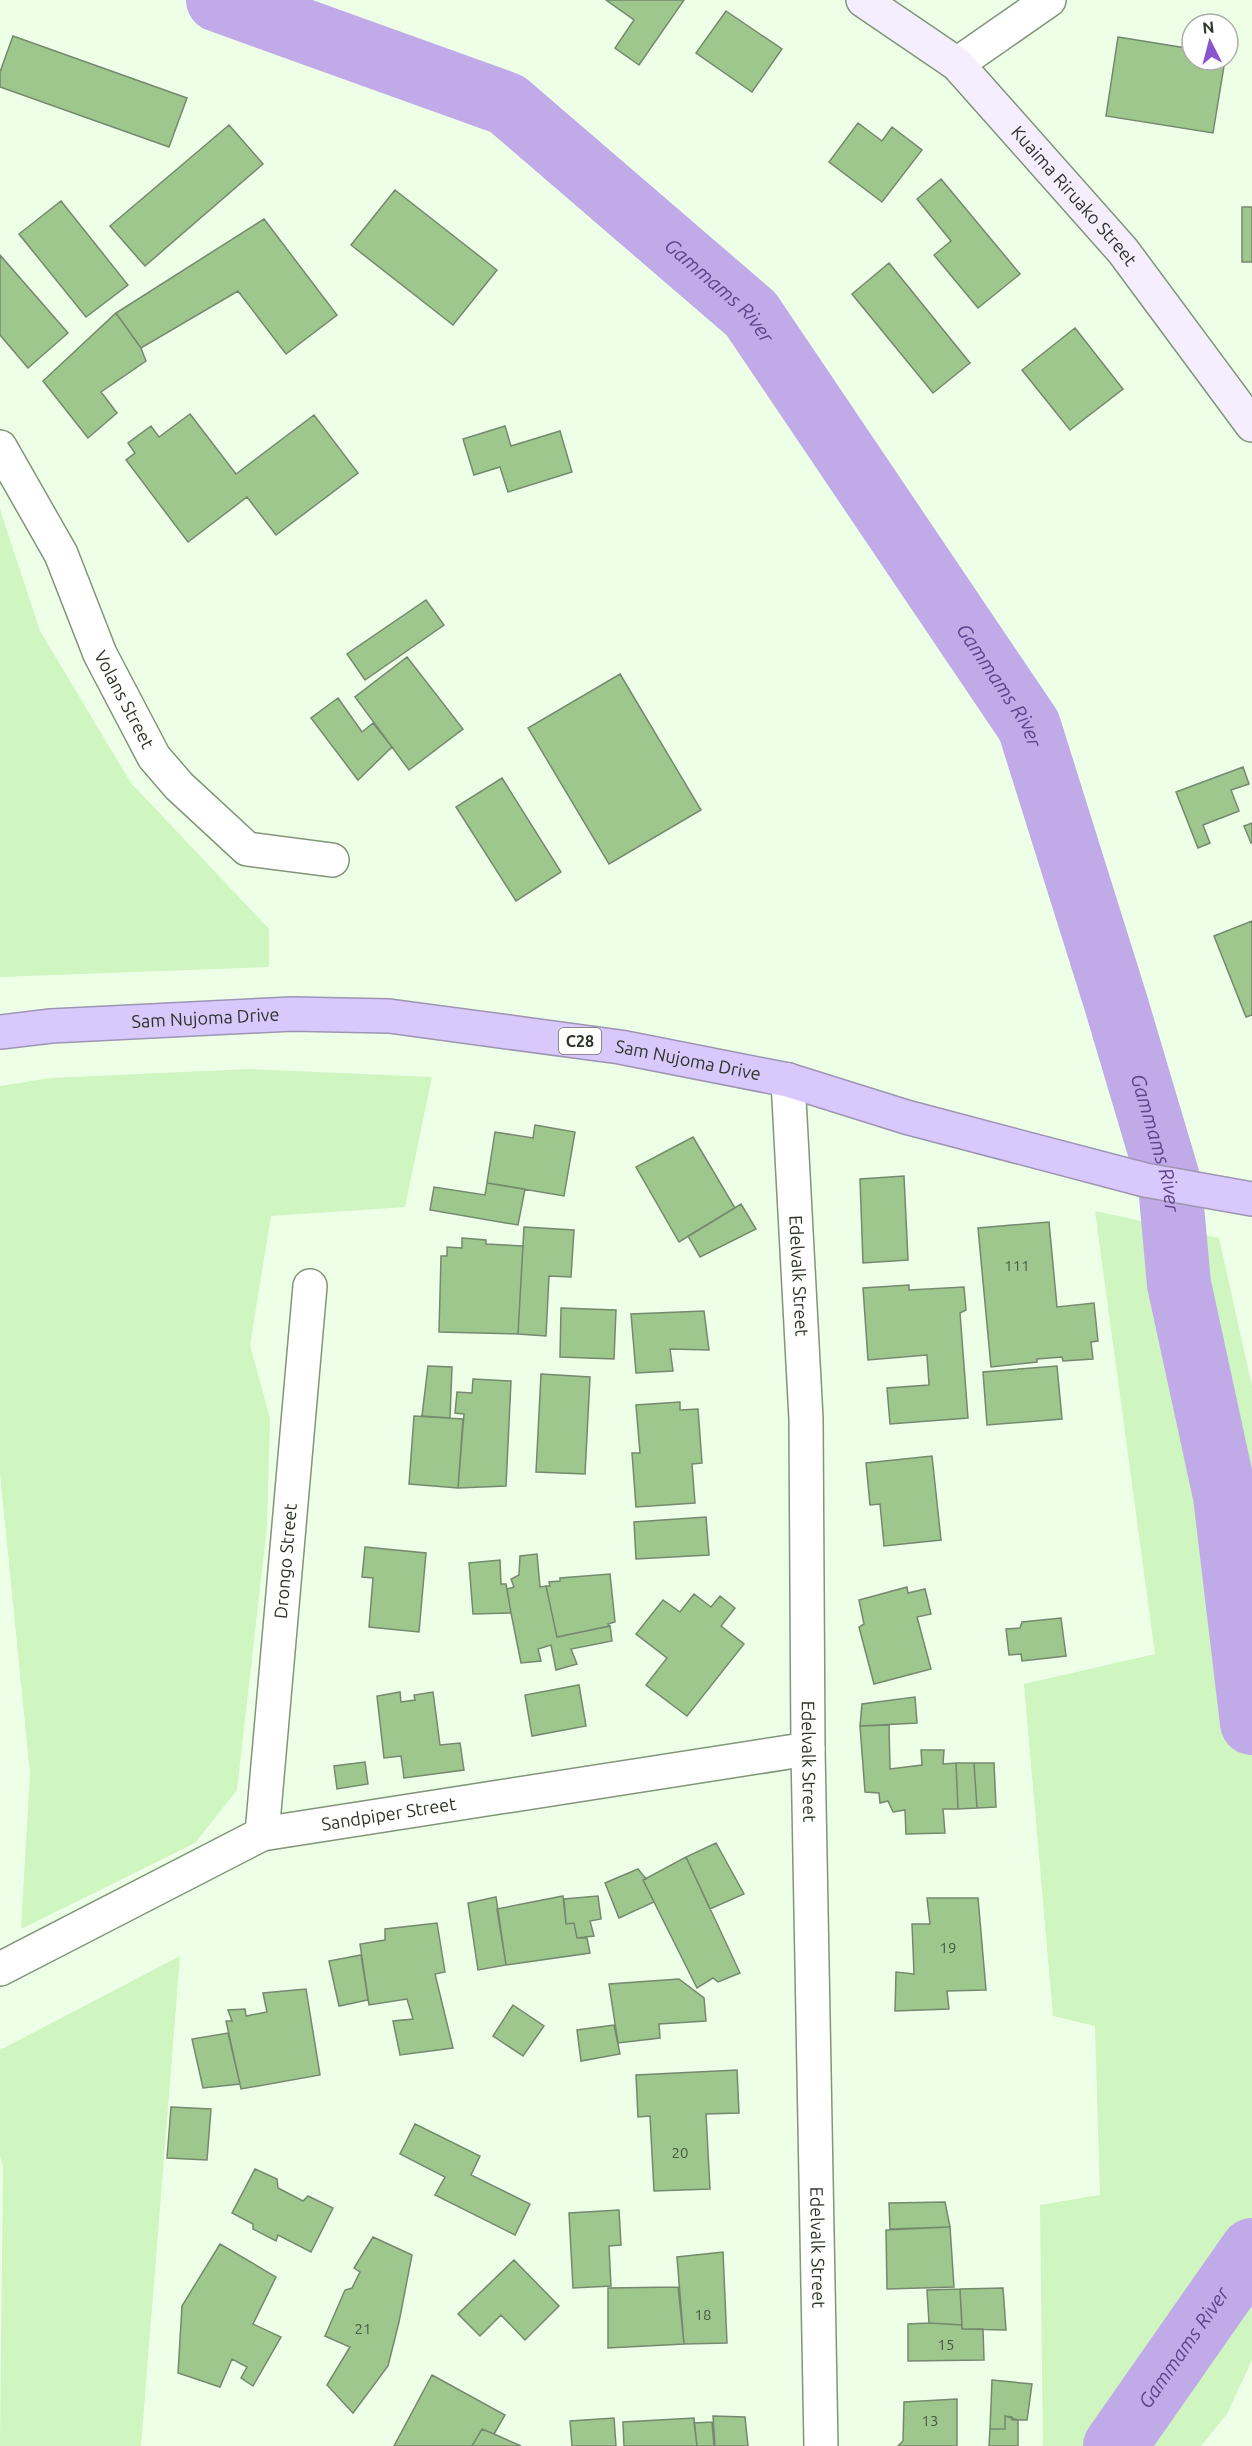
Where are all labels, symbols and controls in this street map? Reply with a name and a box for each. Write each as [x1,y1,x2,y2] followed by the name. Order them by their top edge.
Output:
[1180,12,1240,72] north arrow
[1202,18,1215,37] text: N
[1008,121,1141,269] street label: Kuaima Riruako Street
[660,233,780,348] water label: Gammams River
[952,619,1047,751] water label: Gammams River
[91,647,159,752] street label: Volans Street
[131,1004,280,1031] street label: Sam Nujoma Drive
[559,1028,601,1054] road number: C28
[614,1035,763,1083] street label: Sam Nujoma Drive
[1127,1071,1185,1214] water label: Gammams River
[786,1215,813,1337] street label: Edelvalk Street
[1004,1257,1030,1274] house number: 111
[270,1502,300,1619] street label: Drongo Street
[799,1701,820,1822] street label: Edelvalk Street
[320,1793,457,1834] street label: Sandpiper Street
[940,1939,956,1956] house number: 19
[672,2144,688,2161] house number: 20
[807,2187,829,2308] street label: Edelvalk Street
[1133,2281,1234,2412] water label: Gammams River
[695,2306,711,2323] house number: 18
[355,2320,371,2337] house number: 21
[938,2336,954,2353] house number: 15
[922,2412,938,2429] house number: 13

